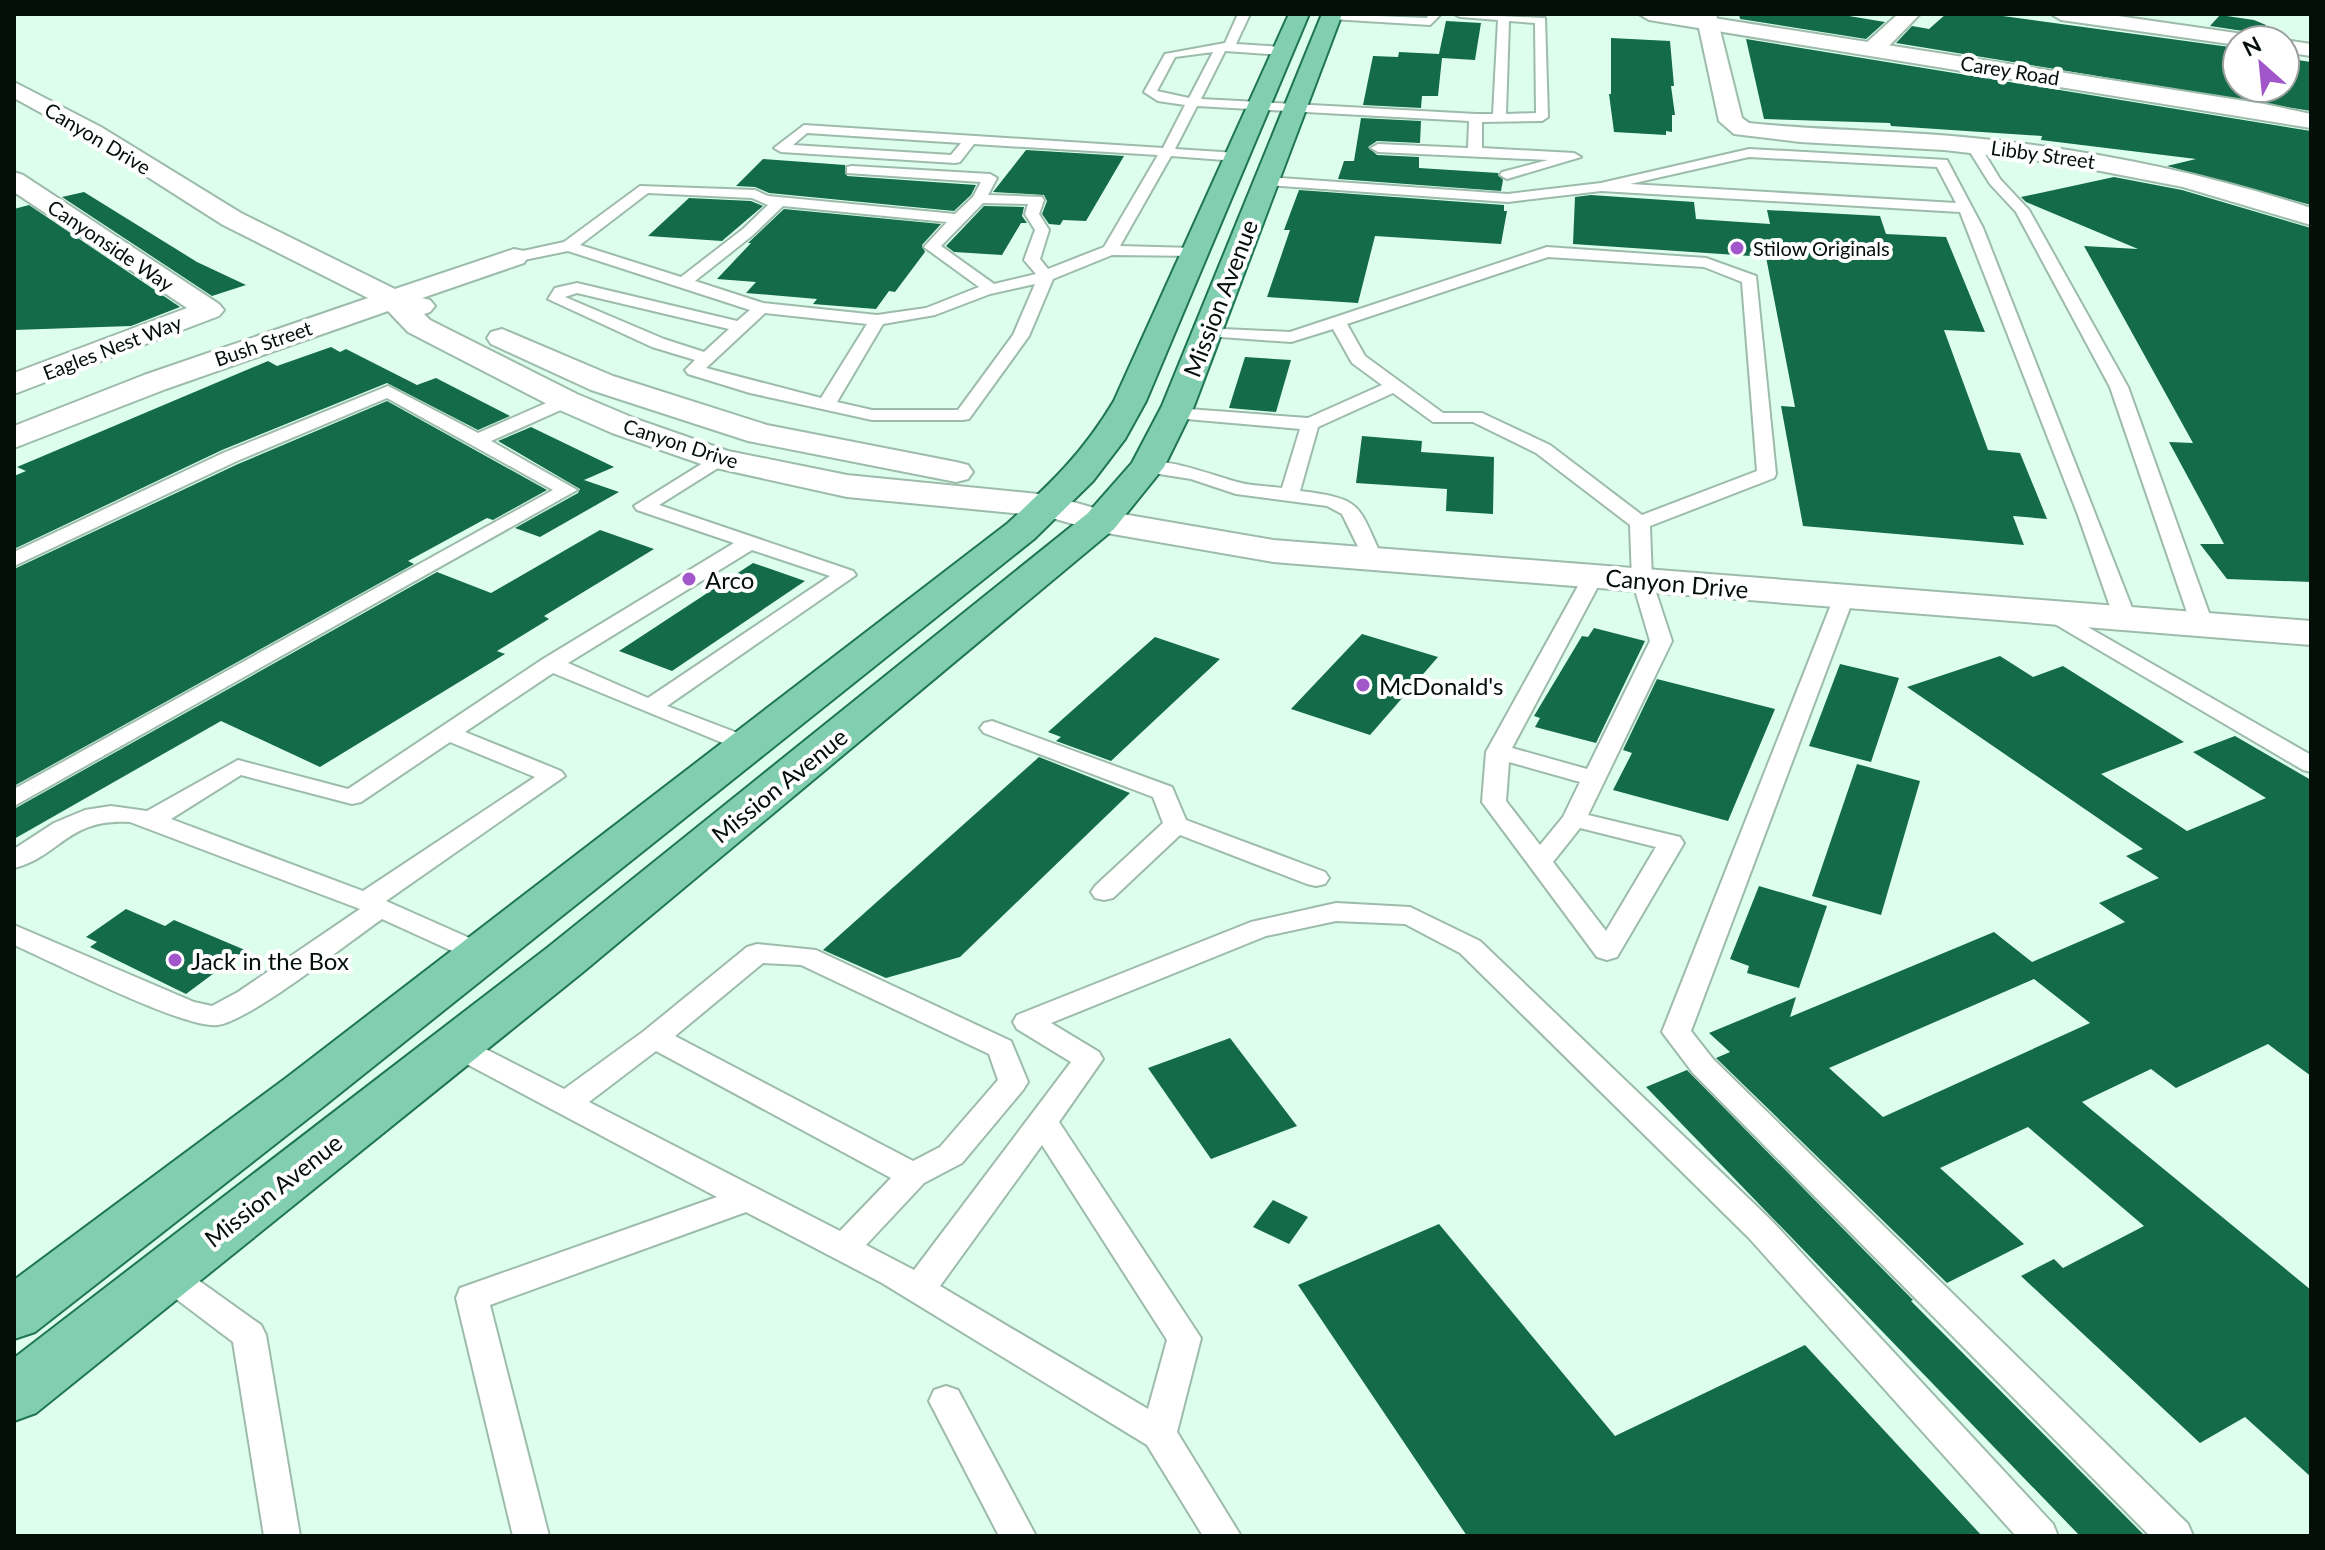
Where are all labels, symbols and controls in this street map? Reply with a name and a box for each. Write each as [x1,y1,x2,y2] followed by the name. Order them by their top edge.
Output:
[2221,24,2301,104] north arrow
[2238,30,2265,62] text: N
[1959,50,2061,90] street label: Carey Road
[41,97,155,179] street label: Canyon Drive
[1989,135,2097,173] street label: Libby Street
[44,194,179,296] street label: Canyonside Way
[1177,215,1263,381] street label: Mission Avenue
[1753,236,1890,260] place label: Stilow Originals
[1728,239,1746,257] marker: Stilow Originals
[39,309,185,384] street label: Eagles Nest Way
[211,315,315,371] street label: Bush Street
[620,413,742,473] street label: Canyon Drive
[1604,562,1750,604] street label: Canyon Drive
[705,565,754,594] place label: Arco
[680,570,698,588] marker: Arco
[1379,671,1503,700] place label: McDonald's
[1354,676,1372,694] marker: McDonald's
[705,721,853,849] street label: Mission Avenue
[191,946,349,975] place label: Jack in the Box
[166,951,184,969] marker: Jack in the Box
[199,1127,347,1253] street label: Mission Avenue

